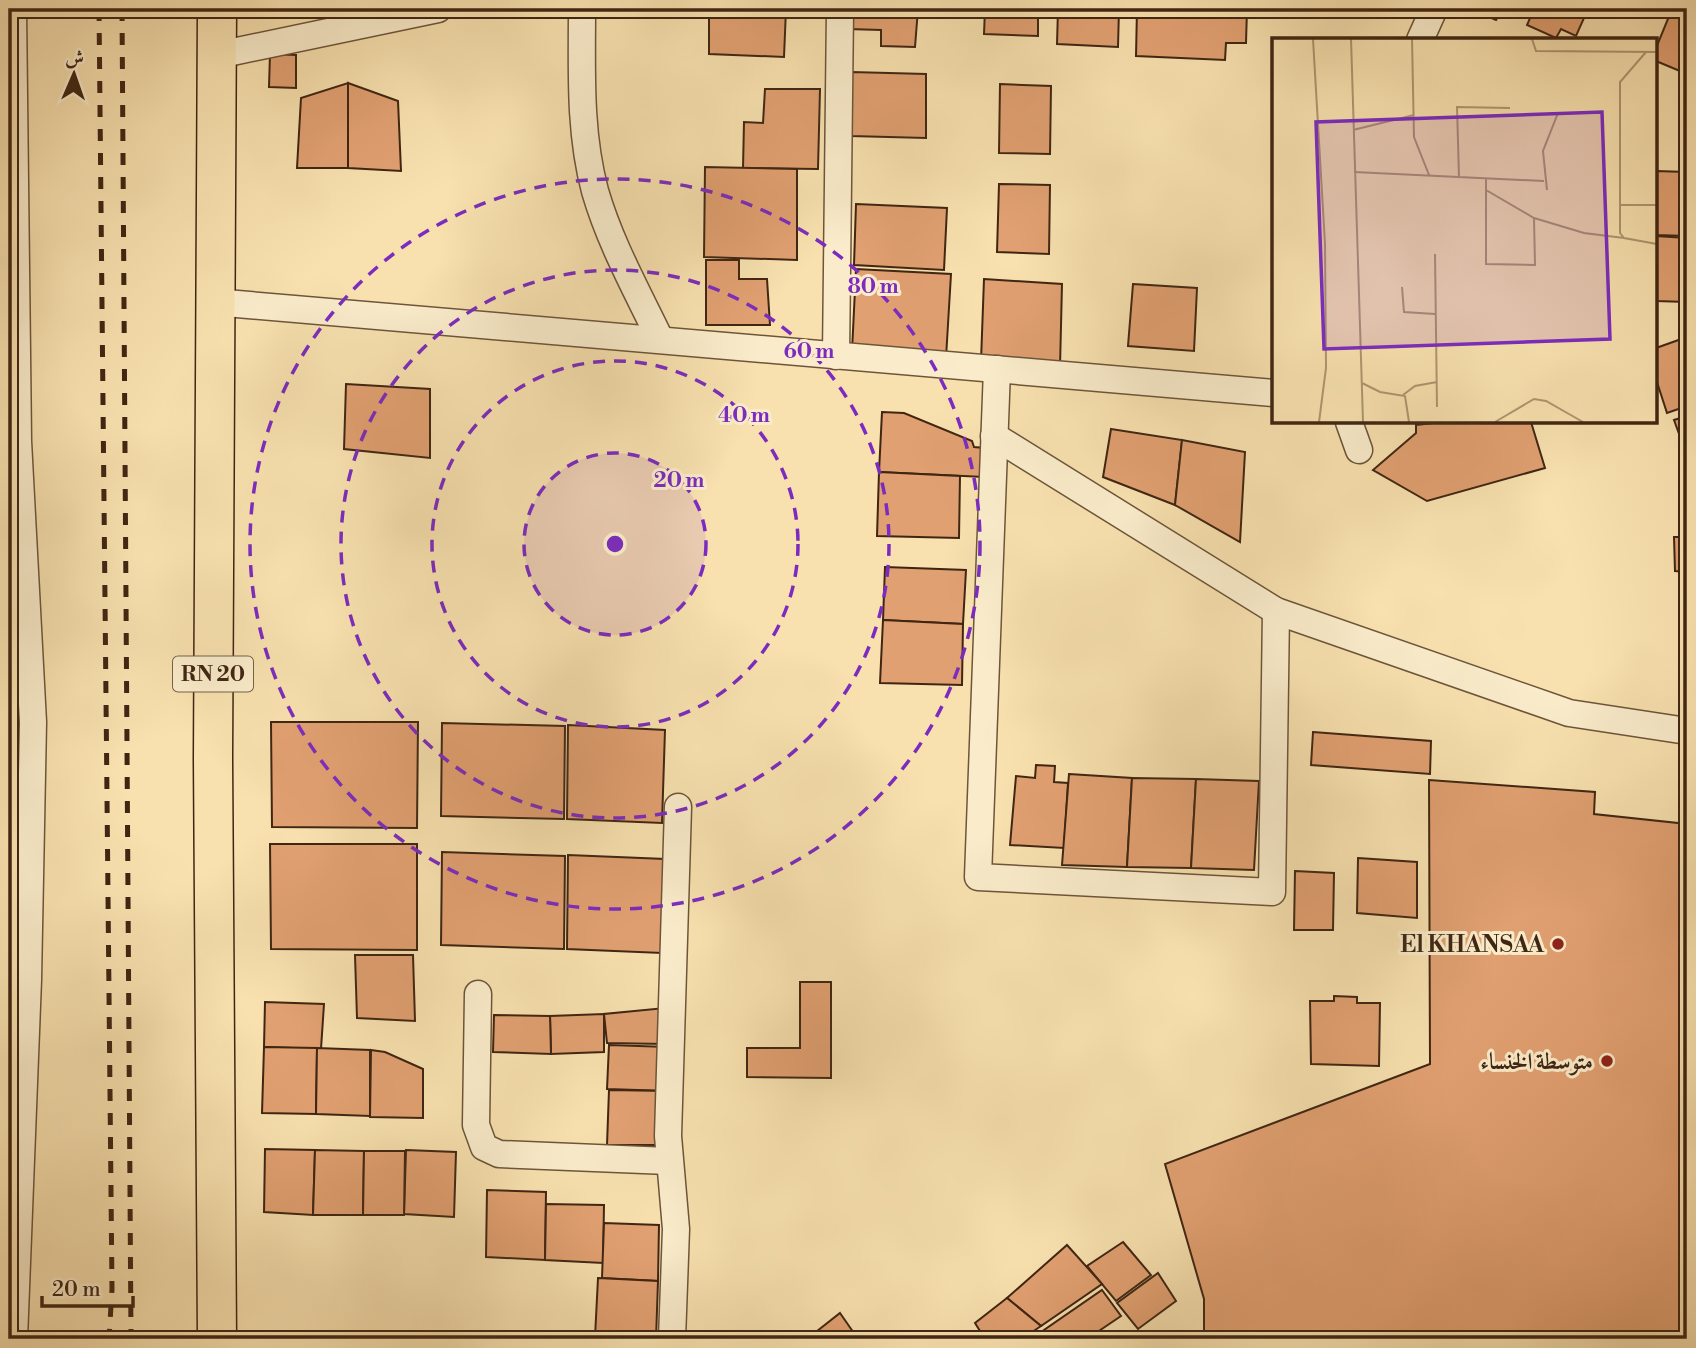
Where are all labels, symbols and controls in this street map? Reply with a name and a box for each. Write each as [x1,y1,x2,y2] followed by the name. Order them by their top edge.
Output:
[38,38,108,108] north arrow
[1272,38,1658,424] inset map
[65,46,84,70] text: ش
[847,274,899,300] text: 80 m
[784,339,834,365] text: 60 m
[718,403,770,429] text: 40 m
[654,468,704,494] text: 20 m
[603,532,627,556] centre of rings
[173,656,253,692] road number: RN 20
[1400,931,1545,959] place label: El KHANSAA
[1550,936,1566,952] marker: El KHANSAA
[1480,1048,1593,1076] place label: متوسطة الخنساء
[1599,1053,1615,1069] marker: متوسطة الخنساء
[42,1264,133,1308] scale bar
[52,1277,101,1303] text: 20 m

